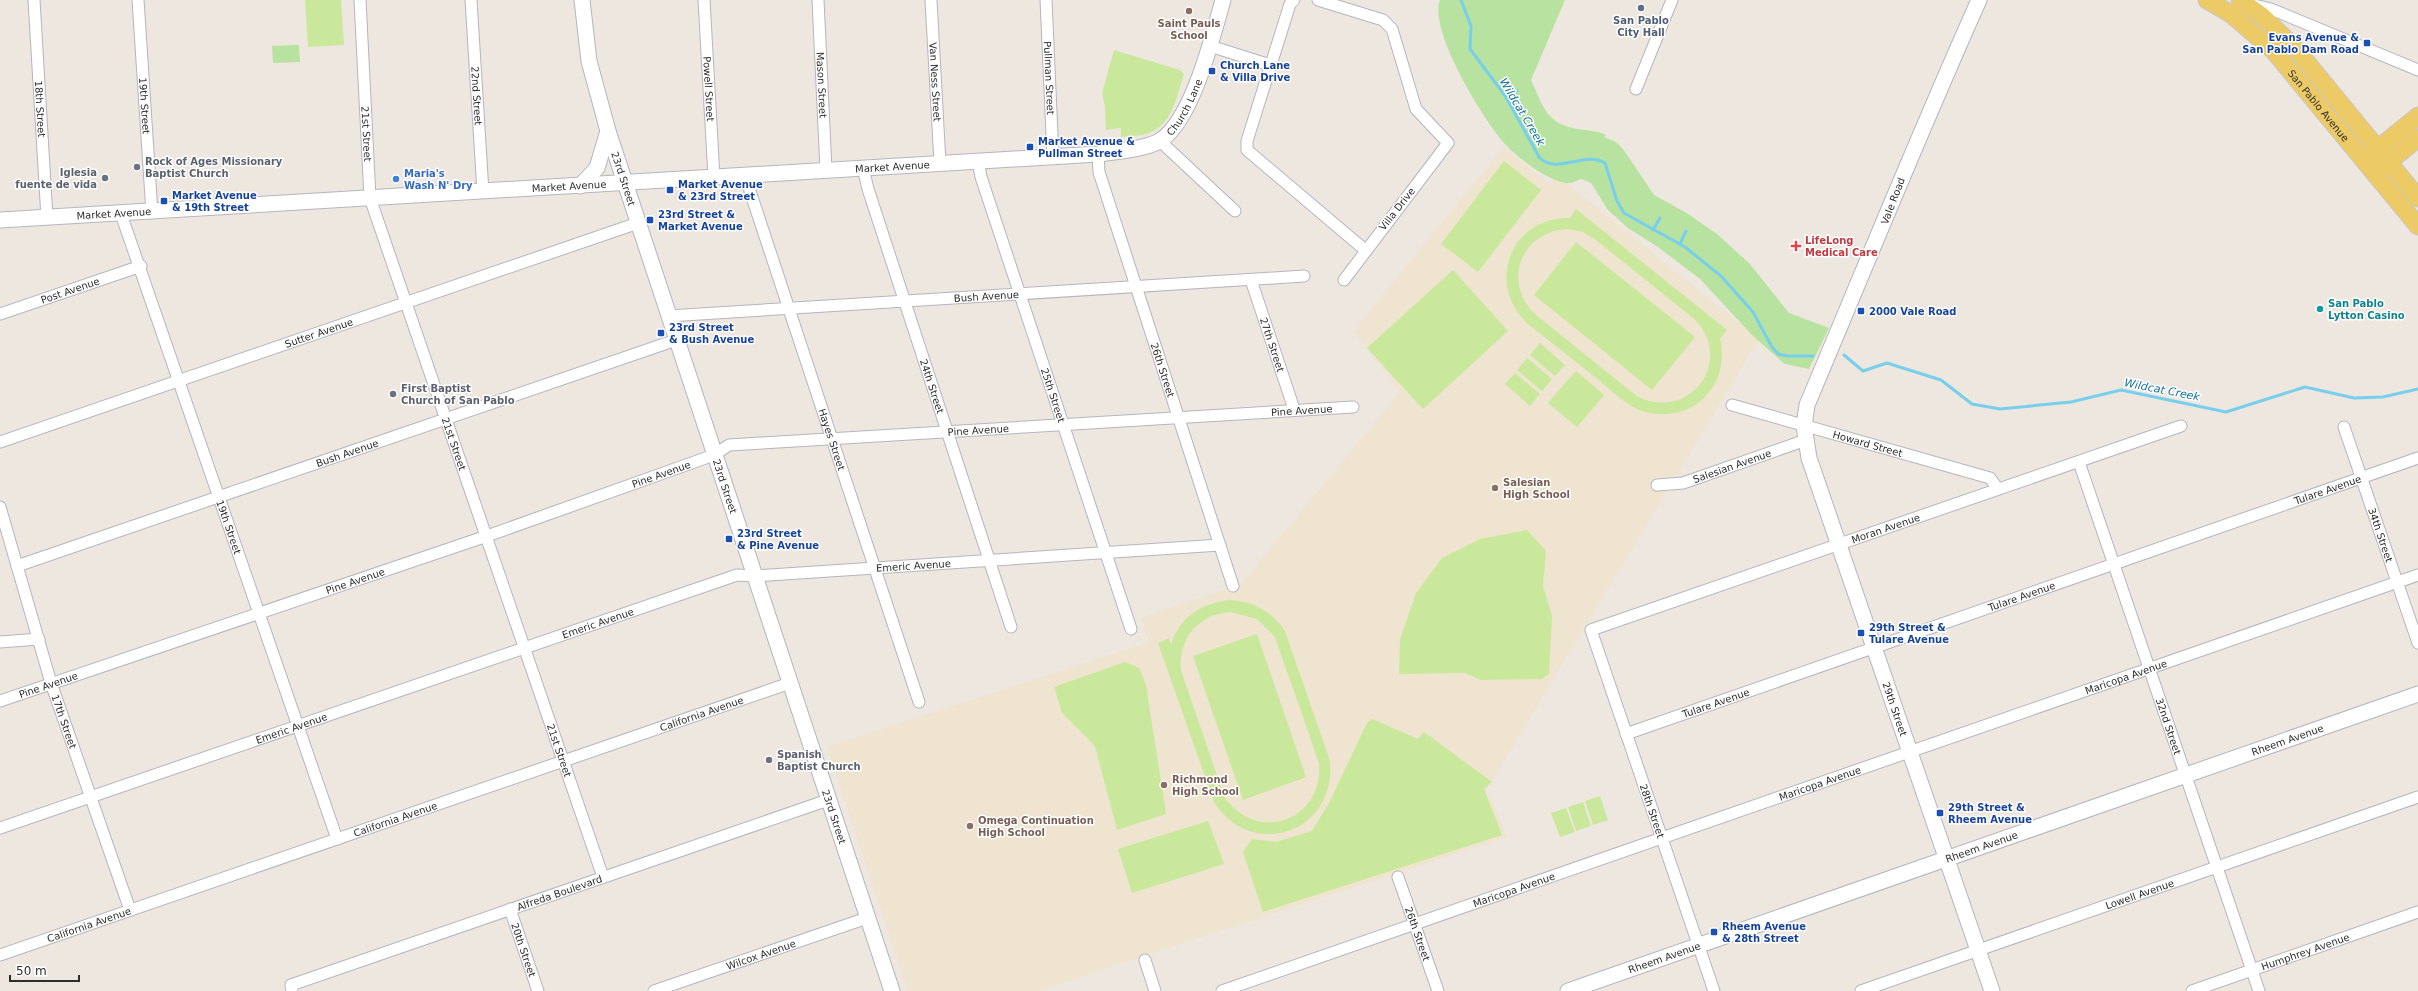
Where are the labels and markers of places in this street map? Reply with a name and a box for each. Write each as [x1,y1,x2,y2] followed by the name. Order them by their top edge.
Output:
[1636,3,1646,13] marker: San Pablo City Hall
[1184,6,1194,16] marker: Saint Pauls School
[1613,15,1669,38] place label: San Pablo City Hall
[1157,18,1221,41] place label: Saint Pauls School
[2242,32,2359,55] place label: Evans Avenue & San Pablo Dam Road
[2362,38,2372,48] marker: Evans Avenue & San Pablo Dam Road
[1220,60,1290,83] place label: Church Lane & Villa Drive
[1207,66,1217,76] marker: Church Lane & Villa Drive
[1038,136,1135,159] place label: Market Avenue & Pullman Street
[1025,142,1035,152] marker: Market Avenue & Pullman Street
[145,156,283,179] place label: Rock of Ages Missionary Baptist Church
[132,162,142,172] marker: Rock of Ages Missionary Baptist Church
[15,167,97,190] place label: Iglesia fuente de vida
[404,168,473,191] place label: Maria's Wash N' Dry
[100,173,110,183] marker: Iglesia fuente de vida
[391,174,401,184] marker: Maria's Wash N' Dry
[678,179,763,202] place label: Market Avenue & 23rd Street
[665,185,675,195] marker: Market Avenue & 23rd Street
[172,190,257,213] place label: Market Avenue & 19th Street
[159,196,169,206] marker: Market Avenue & 19th Street
[658,209,743,232] place label: 23rd Street & Market Avenue
[645,215,655,225] marker: 23rd Street & Market Avenue
[1805,235,1878,258] place label: LifeLong Medical Care
[1790,240,1802,252] marker: LifeLong Medical Care
[2328,298,2405,321] place label: San Pablo Lytton Casino
[2315,304,2325,314] marker: San Pablo Lytton Casino
[1856,306,1866,316] marker: 2000 Vale Road
[1869,306,1956,317] place label: 2000 Vale Road
[669,322,754,345] place label: 23rd Street & Bush Avenue
[656,328,666,338] marker: 23rd Street & Bush Avenue
[401,383,515,406] place label: First Baptist Church of San Pablo
[388,389,398,399] marker: First Baptist Church of San Pablo
[1503,477,1570,500] place label: Salesian High School
[1490,483,1500,493] marker: Salesian High School
[737,528,819,551] place label: 23rd Street & Pine Avenue
[724,534,734,544] marker: 23rd Street & Pine Avenue
[1869,622,1949,645] place label: 29th Street & Tulare Avenue
[1856,628,1866,638] marker: 29th Street & Tulare Avenue
[777,749,861,772] place label: Spanish Baptist Church
[764,755,774,765] marker: Spanish Baptist Church
[1172,774,1239,797] place label: Richmond High School
[1159,780,1169,790] marker: Richmond High School
[1948,802,2032,825] place label: 29th Street & Rheem Avenue
[1935,808,1945,818] marker: 29th Street & Rheem Avenue
[978,815,1094,838] place label: Omega Continuation High School
[965,821,975,831] marker: Omega Continuation High School
[1722,921,1806,944] place label: Rheem Avenue & 28th Street
[1709,927,1719,937] marker: Rheem Avenue & 28th Street

